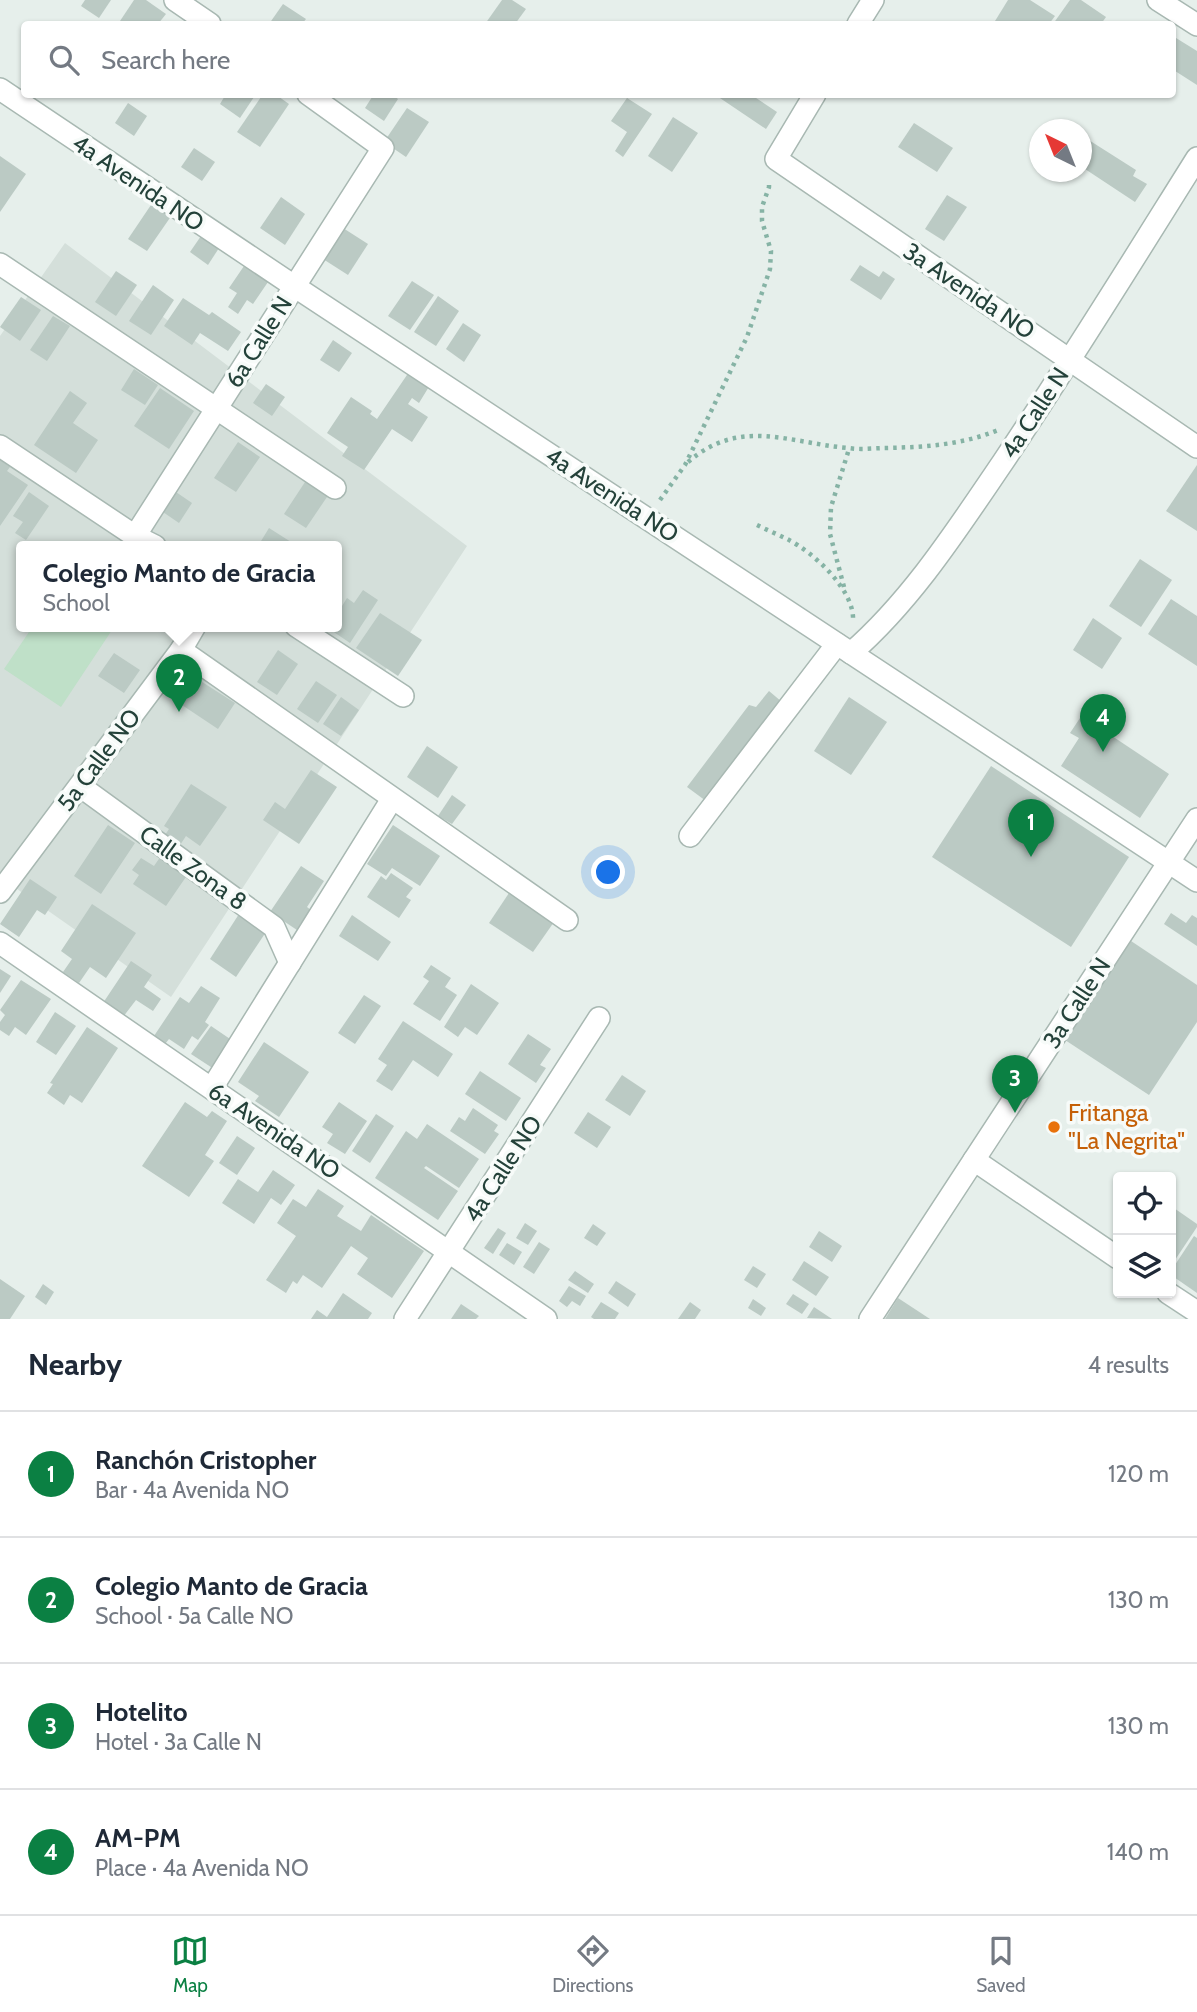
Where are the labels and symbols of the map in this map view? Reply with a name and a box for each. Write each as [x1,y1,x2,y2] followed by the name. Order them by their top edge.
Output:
[1029,119,1092,182] north arrow
[67,128,210,237] street label: 4a Avenida NO
[898,236,1040,345] street label: 3a Avenida NO
[219,291,298,393] street label: 6a Calle N
[994,362,1075,464] street label: 4a Calle N
[540,441,684,548] street label: 4a Avenida NO
[156,654,202,712] pin: 2
[1080,694,1126,752] pin: 4
[51,703,146,817] street label: 5a Calle NO
[1008,799,1054,857] pin: 1
[134,819,253,916] street label: Calle Zona 8
[591,855,625,889] your location
[1037,952,1117,1053] street label: 3a Calle N
[992,1055,1038,1113] pin: 3
[203,1076,346,1185] street label: 6a Avenida NO
[1068,1098,1185,1155] place label: Fritanga "La Negrita"
[457,1110,548,1228] street label: 4a Calle NO
[1046,1119,1062,1135] marker: Fritanga "La Negrita"

